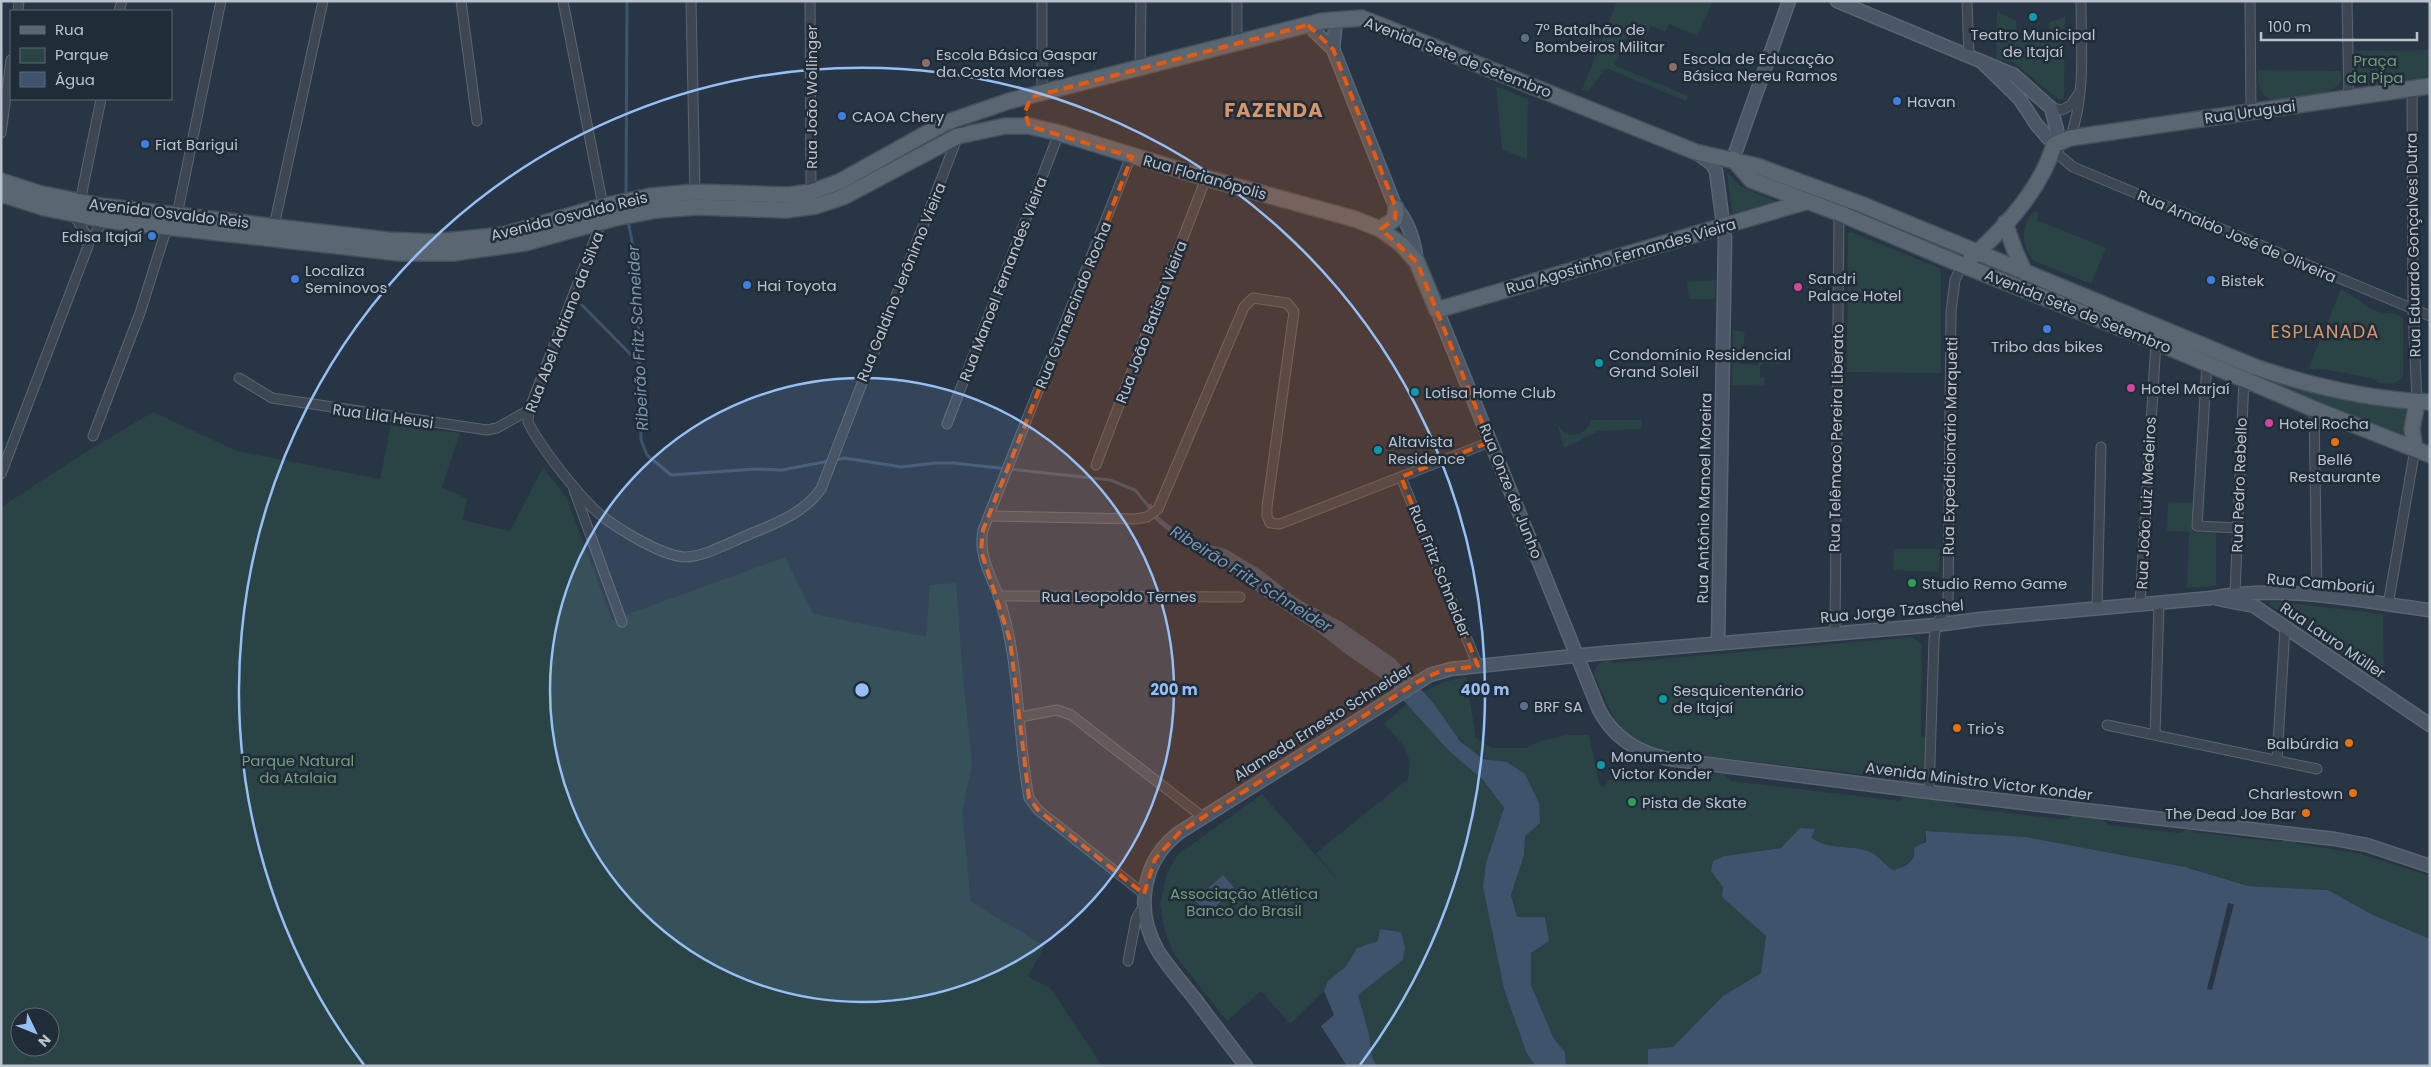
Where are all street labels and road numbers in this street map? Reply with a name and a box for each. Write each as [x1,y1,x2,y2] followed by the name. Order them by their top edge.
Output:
[1361,11,1555,103] street label: Avenida Sete de Setembro
[801,25,822,169] street label: Rua João Wollinger
[2203,95,2297,129] street label: Rua Uruguai
[2401,133,2425,357] street label: Rua Eduardo Gonçalves Dutra
[1141,149,1269,205] street label: Rua Florianópolis
[954,174,1052,384] street label: Rua Manoel Fernandes Vieira
[851,179,951,385] street label: Rua Galdino Jerônimo Vieira
[2134,184,2340,288] street label: Rua Arnaldo José de Oliveira
[488,186,650,246] street label: Avenida Osvaldo Reis
[88,193,250,233] street label: Avenida Osvaldo Reis
[1504,213,1738,299] street label: Rua Agostinho Fernandes Vieira
[1030,218,1116,392] street label: Rua Gumercindo Rocha
[520,229,608,415] street label: Rua Abel Adriano da Silva
[1110,238,1192,406] street label: Rua João Batista Vieira
[1982,264,2174,358] street label: Avenida Sete de Setembro
[1824,324,1848,552] street label: Rua Telêmaco Pereira Liberato
[1938,337,1962,555] street label: Rua Expedicionário Marquetti
[1692,393,1716,603] street label: Rua Antônio Manoel Moreira
[331,399,435,433] street label: Rua Lila Heusi
[2131,416,2161,590] street label: Rua João Luiz Medeiros
[2226,417,2252,553] street label: Rua Pedro Rebello
[1474,420,1548,562] street label: Rua Onze de Junho
[1404,502,1476,641] street label: Rua Fritz Schneider
[2266,568,2376,598] street label: Rua Camboriú
[1041,586,1197,607] street label: Rua Leopoldo Ternes
[1819,594,1965,628] street label: Rua Jorge Tzaschel
[2276,597,2390,683] street label: Rua Lauro Müller
[1230,658,1417,786] street label: Alameda Ernesto Schneider
[1864,757,2094,805] street label: Avenida Ministro Victor Konder

